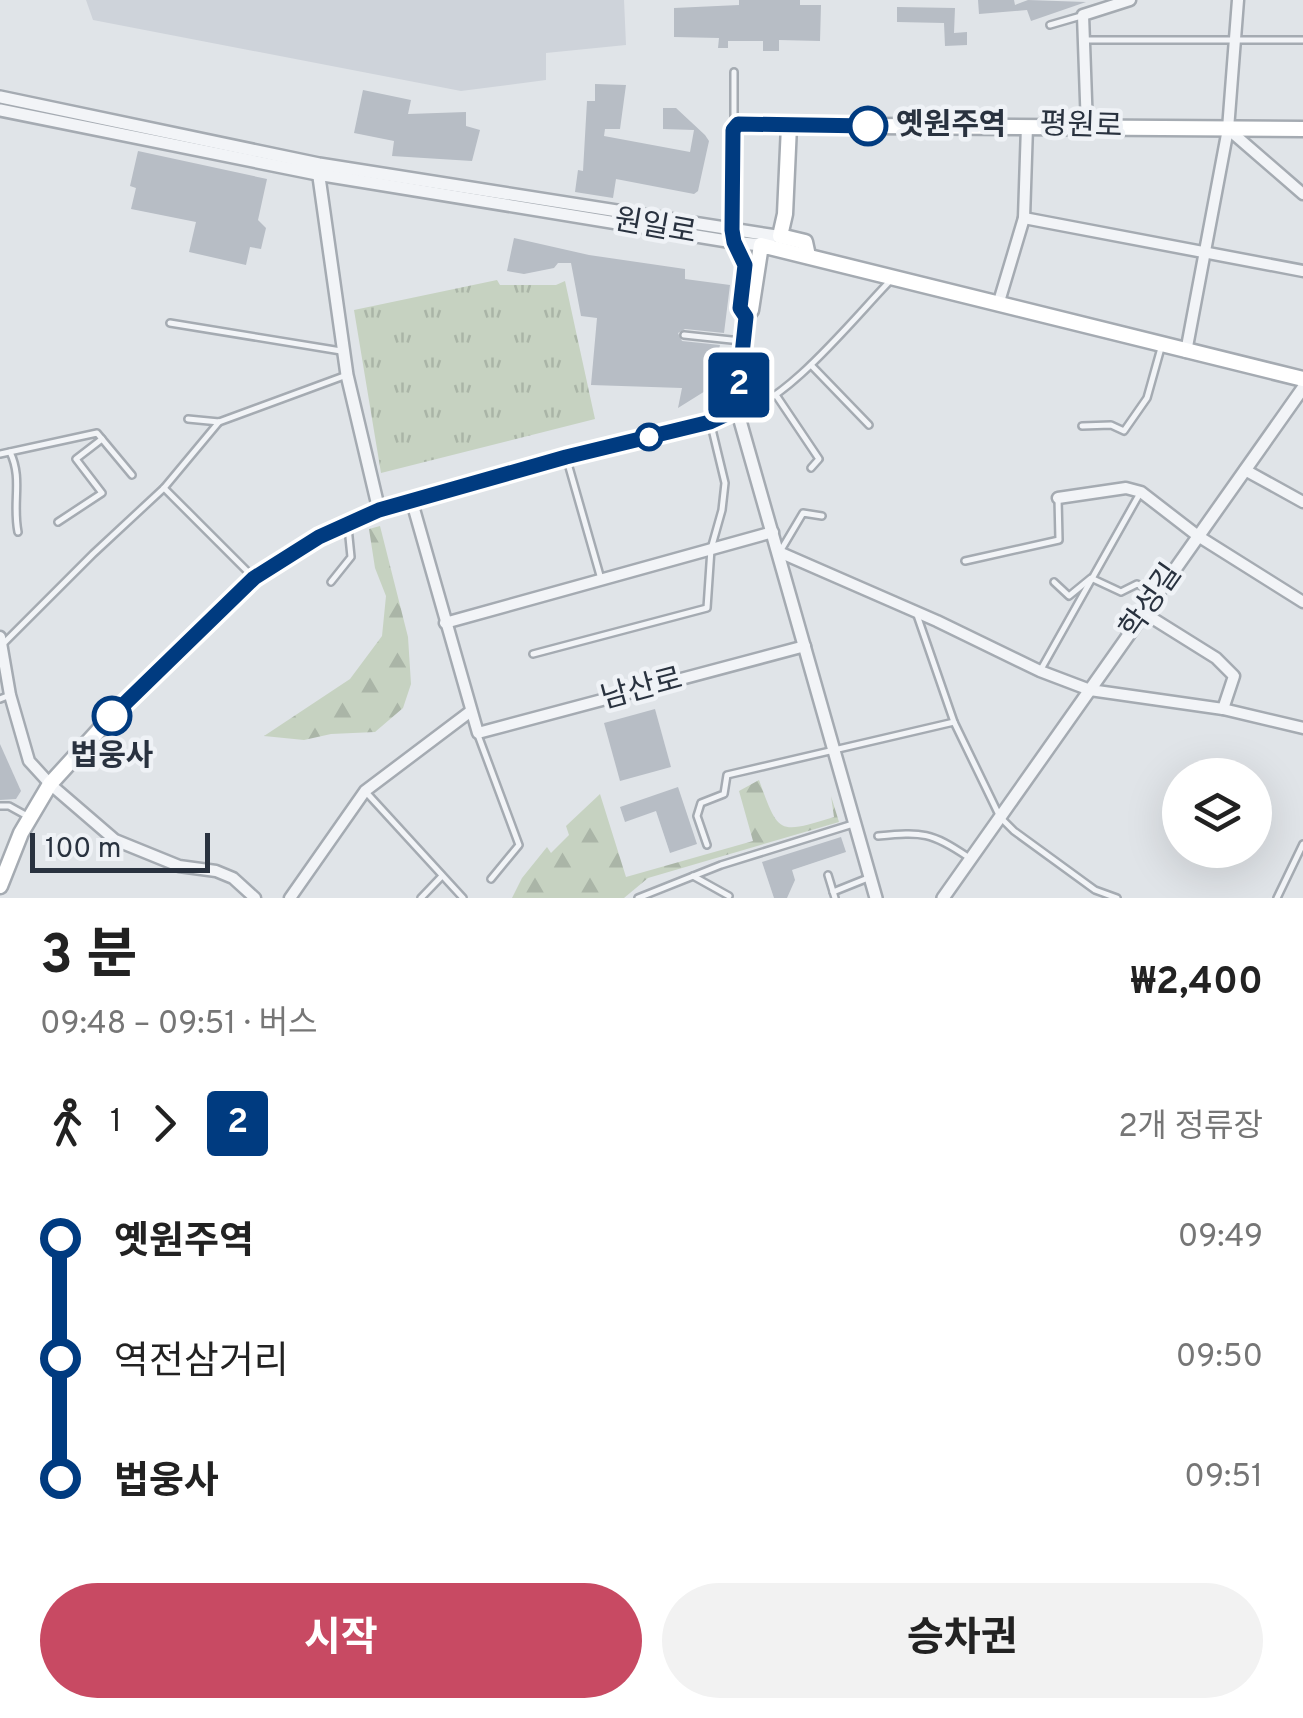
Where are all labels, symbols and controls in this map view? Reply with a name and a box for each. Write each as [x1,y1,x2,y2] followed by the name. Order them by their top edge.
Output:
[849,107,887,145] marker: 옛원주역
[1039,107,1123,147] street label: 평원로
[896,108,1006,145] place label: 옛원주역
[611,203,699,253] street label: 원일로
[706,352,772,418] line badge: 2
[728,363,750,407] text: 2
[636,424,662,450] unlabelled marker
[1113,557,1191,647] street label: 학성길
[597,661,687,719] street label: 남산로
[93,697,131,735] marker: 법웅사
[71,739,153,776] place label: 법웅사
[1162,758,1272,868] map controls
[1162,758,1272,868] button: layers
[30,828,210,873] scale bar
[45,832,121,868] text: 100 m
[40,923,137,993] text: 3 분
[1131,959,1263,1008] text: ₩2,400
[40,1005,317,1045] text: 09:48 – 09:51 · 버스
[40,1096,95,1151] icon: walk
[137,1096,192,1151] icon: forward
[227,1101,248,1145] text: 2
[110,1103,122,1143] text: 1
[1118,1108,1263,1148] text: 2개 정류장
[1178,1218,1263,1258] text: 09:49
[114,1219,254,1268] text: 옛원주역
[1176,1338,1263,1378] text: 09:50
[114,1339,289,1388] text: 역전삼거리
[1184,1458,1263,1498] text: 09:51
[114,1459,219,1508] text: 법웅사
[40,1583,642,1698] button: 시작
[662,1583,1263,1698] button: 승차권

